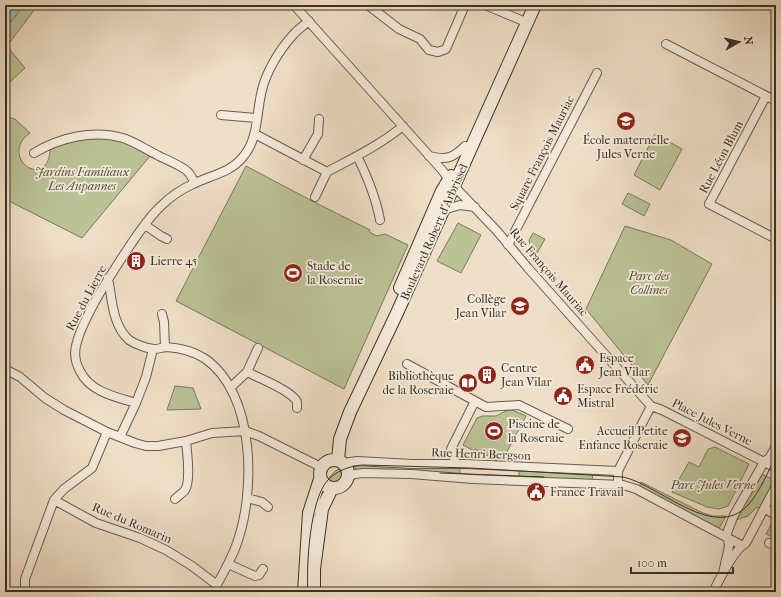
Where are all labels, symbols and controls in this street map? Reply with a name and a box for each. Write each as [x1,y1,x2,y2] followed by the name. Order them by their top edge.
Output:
[719,22,759,62] north arrow
[741,36,756,46] text: N
[507,93,578,213] street label: Square François Mauriac
[615,110,637,132] school or university icon: École maternelle Jules Verne
[696,118,746,196] street label: Rue Léon Blum
[583,132,669,161] place label: École maternelle Jules Verne
[397,161,471,303] street label: Boulevard Robert d'Arbrissel
[35,165,130,193] park label: Jardins Familiaux Les Aupannes
[506,225,591,320] street label: Rue François Mauriac
[125,250,147,272] building icon: Lierre 45
[150,254,197,268] place label: Lierre 45
[306,259,364,287] place label: Stade de la Roseraie
[282,262,304,284] sports icon: Stade de la Roseraie
[63,263,109,333] street label: Rue du Lierre
[628,269,670,297] park label: Parc des Collines
[454,292,507,320] place label: Collège Jean Vilar
[509,295,531,317] school or university icon: Collège Jean Vilar
[598,351,650,379] place label: Espace Jean Vilar
[574,354,596,376] public building icon: Espace Jean Vilar
[500,361,552,389] place label: Centre Jean Vilar
[476,364,498,386] building icon: Centre Jean Vilar
[382,369,454,397] place label: Bibliothèque de la Roseraie
[457,372,479,394] library icon: Bibliothèque de la Roseraie
[577,382,658,410] place label: Espace Frédéric Mistral
[552,385,574,407] public building icon: Espace Frédéric Mistral
[670,396,755,448] street label: Place Jules Verne
[507,417,565,445] place label: Piscine de la Roseraie
[483,420,505,442] sports icon: Piscine de la Roseraie
[578,424,668,452] place label: Accueil Petite Enfance Roseraie
[671,427,693,449] school or university icon: Accueil Petite Enfance Roseraie
[431,445,531,463] street label: Rue Henri Bergson
[670,478,756,492] park label: Parc Jules Verne
[525,481,547,503] public building icon: France Travail
[550,485,624,499] place label: France Travail
[90,500,174,546] street label: Rue du Romarin
[631,549,733,575] scale bar
[637,556,667,570] text: 100 m

